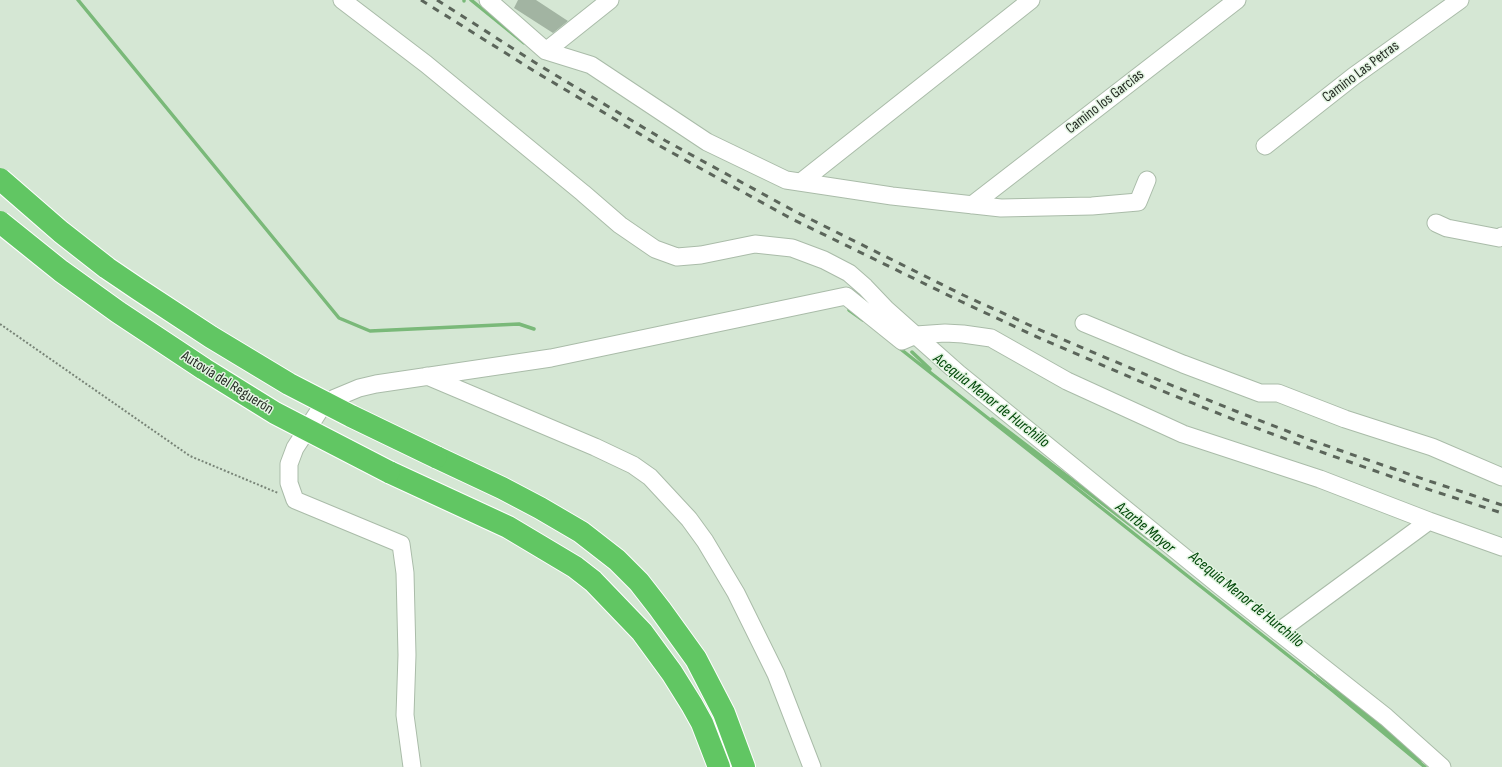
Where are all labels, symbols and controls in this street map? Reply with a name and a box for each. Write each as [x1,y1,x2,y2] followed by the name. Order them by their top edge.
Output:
[1319,37,1403,107] street label: Camino Las Petras
[1062,66,1148,138] street label: Camino los Garcías
[178,347,276,419] street label: Autovía del Reguerón
[929,350,1053,452] water label: Acequia Menor de Hurchillo
[1111,498,1179,558] water label: Azarbe Mayor
[1185,548,1307,652] water label: Acequia Menor de Hurchillo

